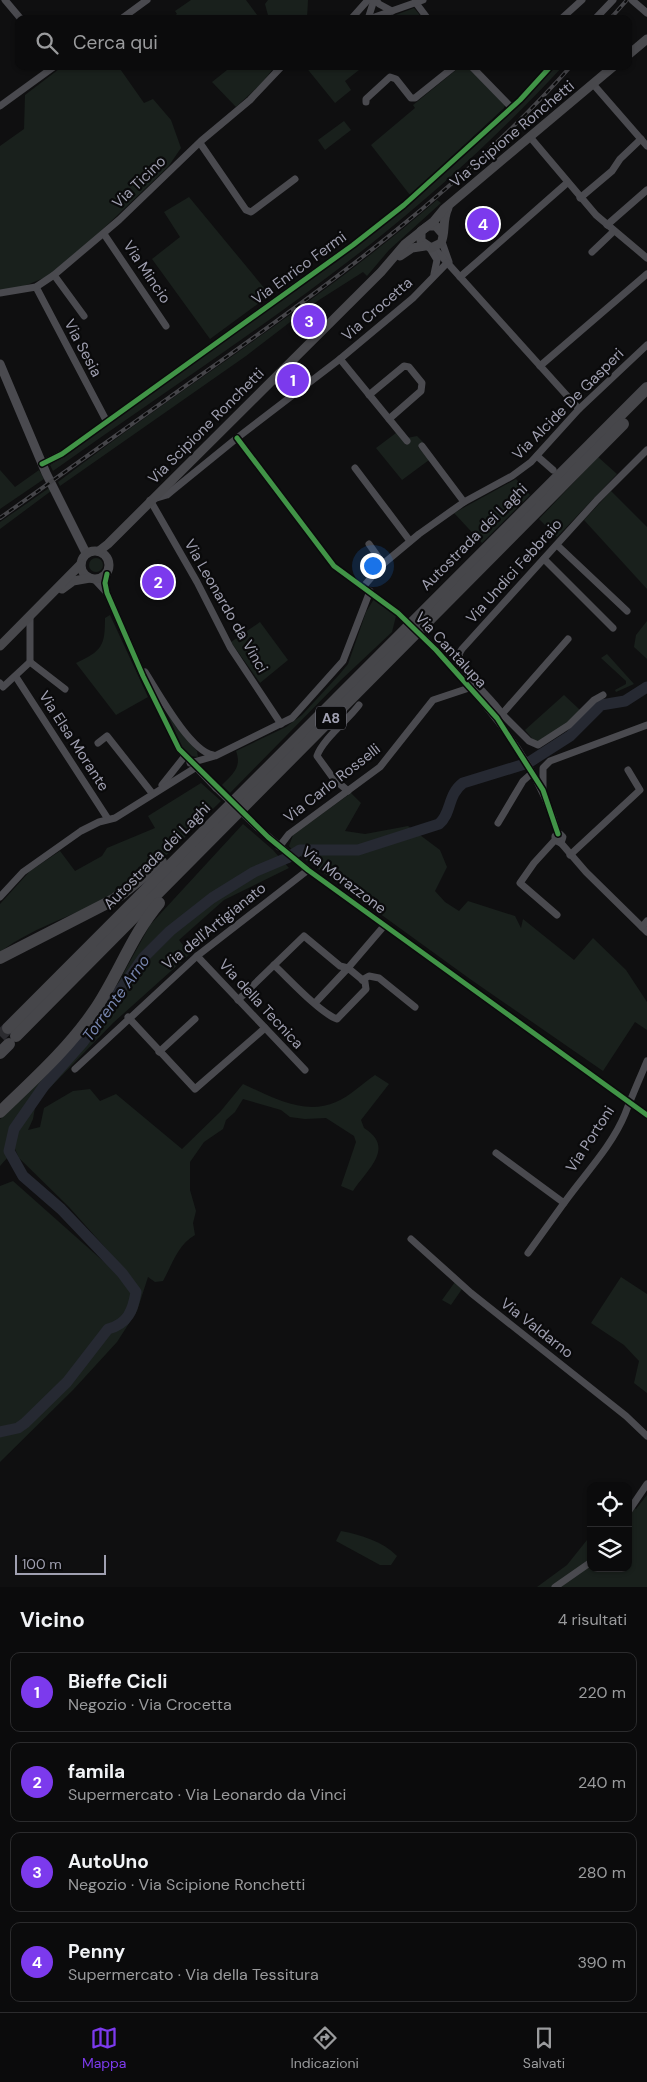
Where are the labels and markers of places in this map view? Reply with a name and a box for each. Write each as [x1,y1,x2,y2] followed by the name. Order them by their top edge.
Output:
[467,205,499,243] pin: 4
[293,302,325,340] pin: 3
[277,361,309,399] pin: 1
[142,563,174,601] pin: 2

